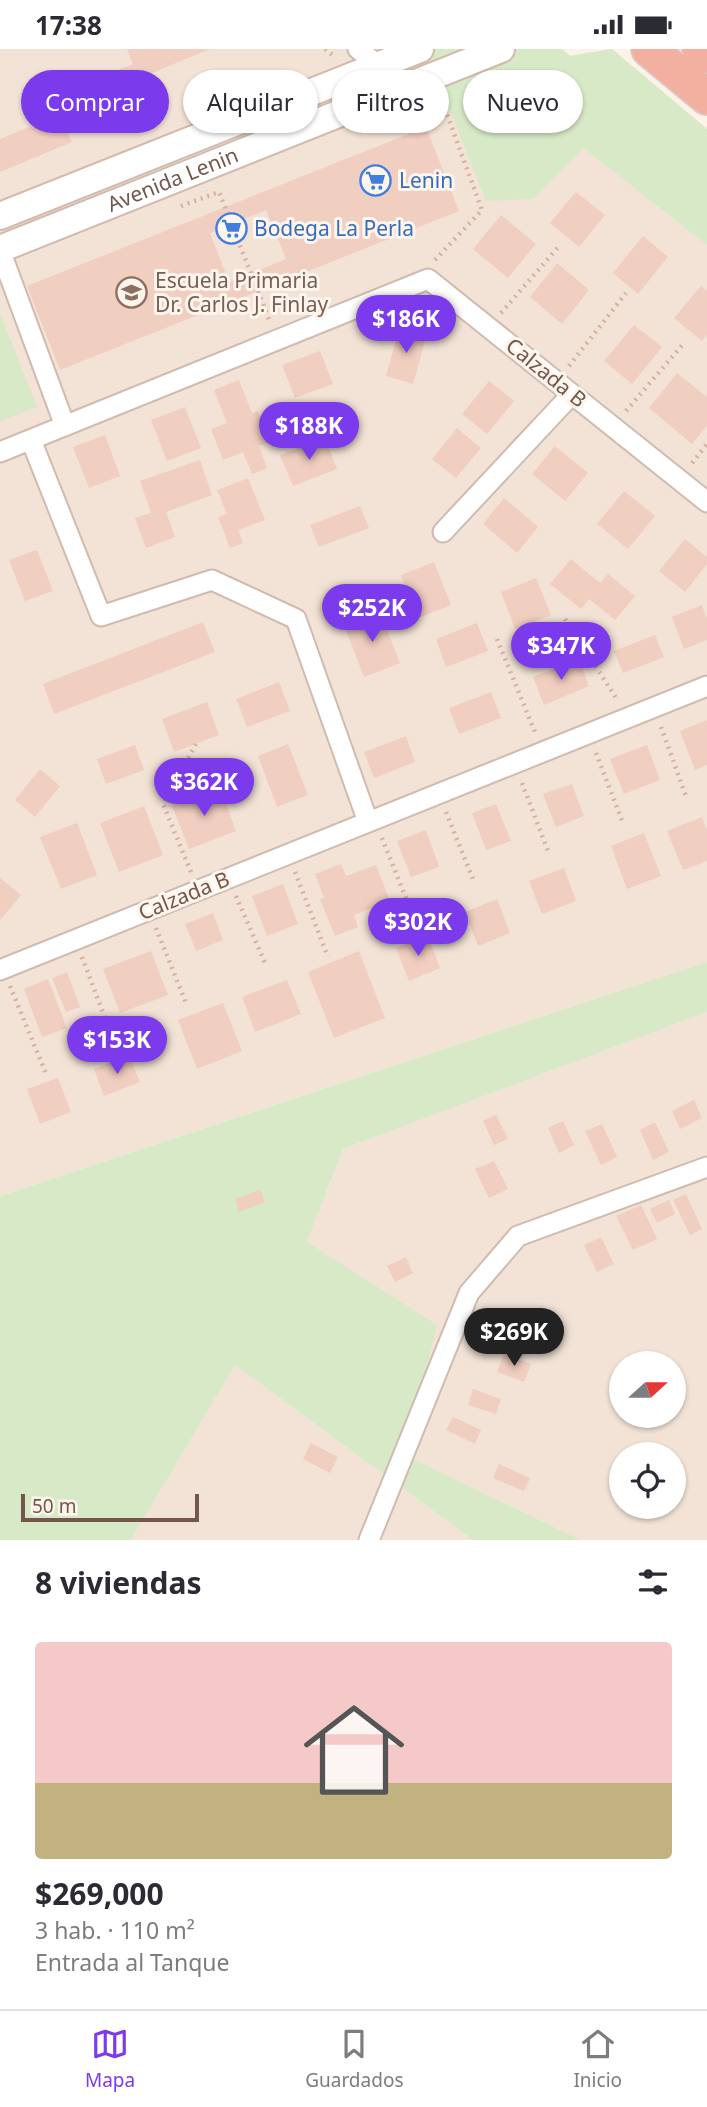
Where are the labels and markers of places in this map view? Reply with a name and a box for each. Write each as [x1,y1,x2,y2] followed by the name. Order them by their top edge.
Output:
[359,164,393,198] supermarket icon: Lenin
[399,166,453,194] place label: Lenin
[214,212,248,246] supermarket icon: Bodega La Perla
[254,214,414,242] place label: Bodega La Perla
[155,266,328,318] place label: Escuela Primaria Dr. Carlos J. Finlay
[115,276,149,310] school or university icon: Escuela Primaria Dr. Carlos J. Finlay
[357,295,455,355] pin: $186K
[260,403,358,462] pin: $188K
[323,585,421,644] pin: $252K
[512,623,610,682] pin: $347K
[155,759,253,818] pin: $362K
[369,899,467,958] pin: $302K
[68,1017,166,1076] pin: $153K
[465,1309,563,1368] pin: $269K

